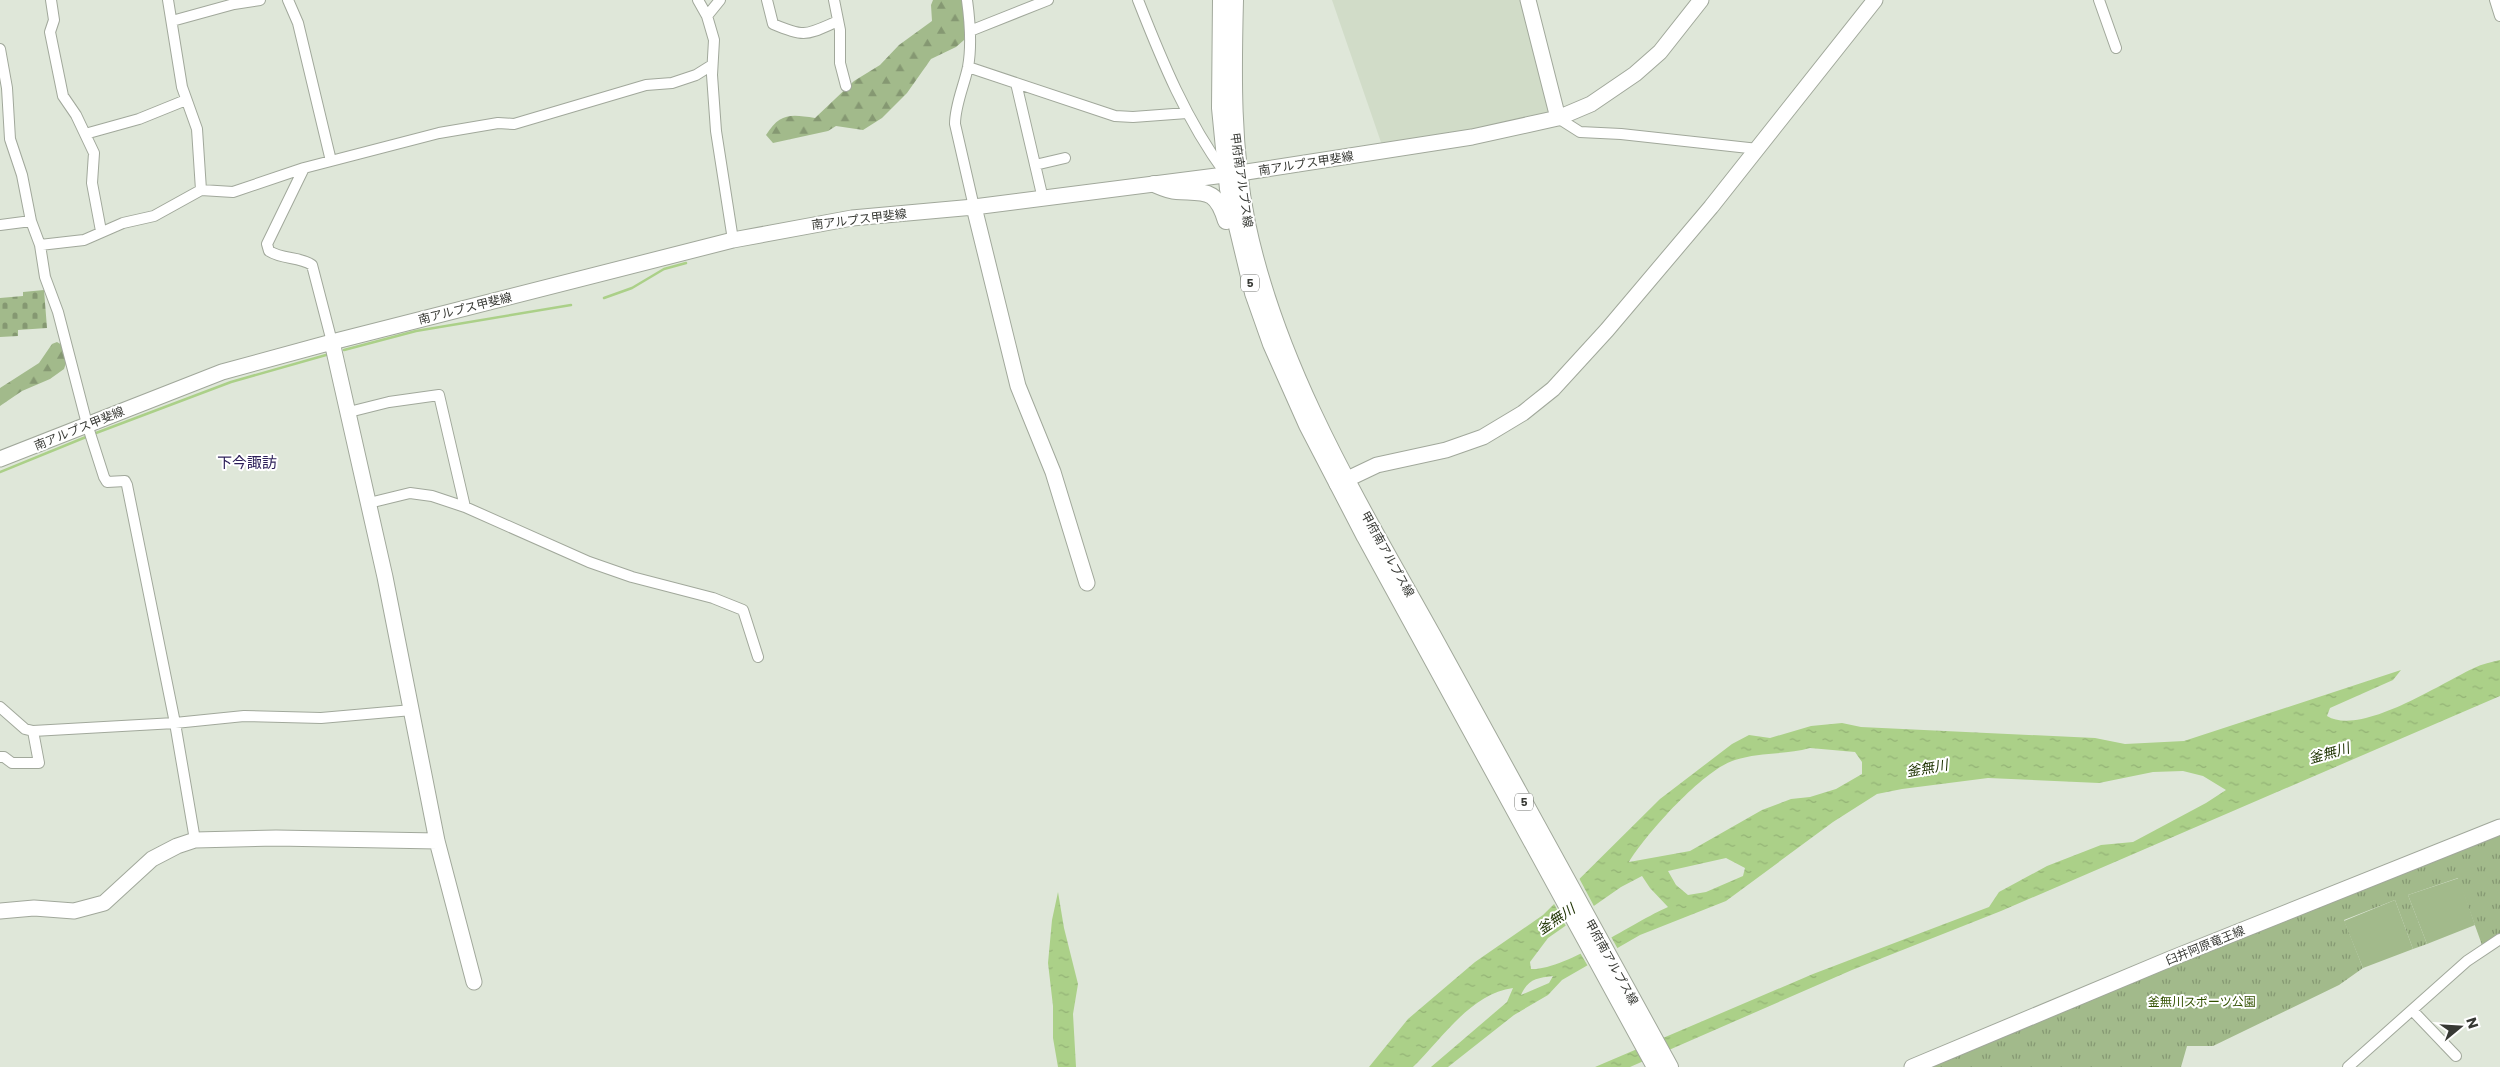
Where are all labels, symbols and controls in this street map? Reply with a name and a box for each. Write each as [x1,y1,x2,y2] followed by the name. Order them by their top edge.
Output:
[1227,131,1257,229] street label: 甲府南アルプス線
[1257,147,1355,179] street label: 南アルプス甲斐線
[810,205,908,233] street label: 南アルプス甲斐線
[1241,274,1259,292] road number: 5
[416,288,514,328] street label: 南アルプス甲斐線
[31,402,127,454] street label: 南アルプス甲斐線
[217,452,277,473] district label: 下今諏訪
[1357,508,1419,600] street label: 甲府南アルプス線
[2306,737,2354,768] water label: 釜無川
[1905,754,1951,781] water label: 釜無川
[1515,794,1533,810] road number: 5
[1533,898,1581,939] water label: 釜無川
[1581,916,1643,1008] street label: 甲府南アルプス線
[2163,921,2247,969] street label: 臼井阿原竜王線
[2148,993,2256,1010] park label: 釜無川スポーツ公園
[2435,1002,2485,1052] north arrow
[2461,1015,2484,1031] text: N

